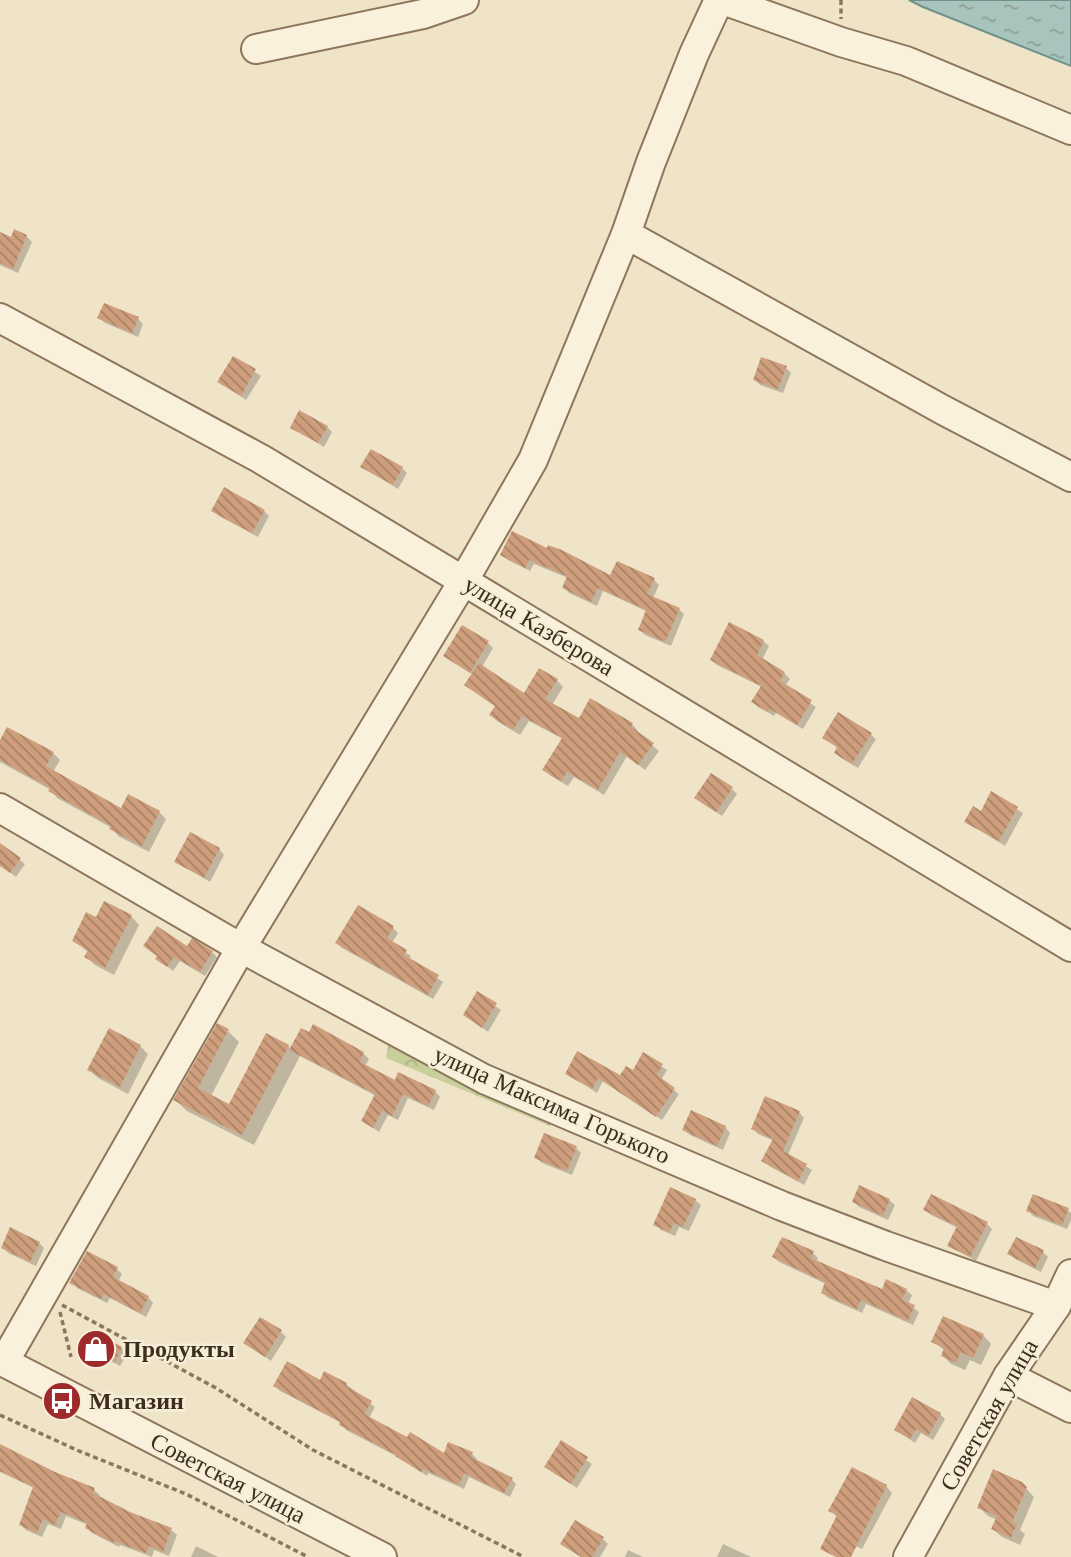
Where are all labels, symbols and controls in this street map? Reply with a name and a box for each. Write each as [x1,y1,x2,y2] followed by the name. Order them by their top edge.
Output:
[459,569,620,682] street label: улица Казберова
[430,1039,675,1170] street label: улица Максима Горького
[75,1328,117,1370] shop icon: Продукты
[933,1333,1044,1496] street label: Советская улица
[123,1334,235,1363] place label: Продукты
[41,1380,83,1422] bus stop icon: Магазин
[89,1386,184,1415] place label: Магазин
[146,1426,311,1529] street label: Советская улица

